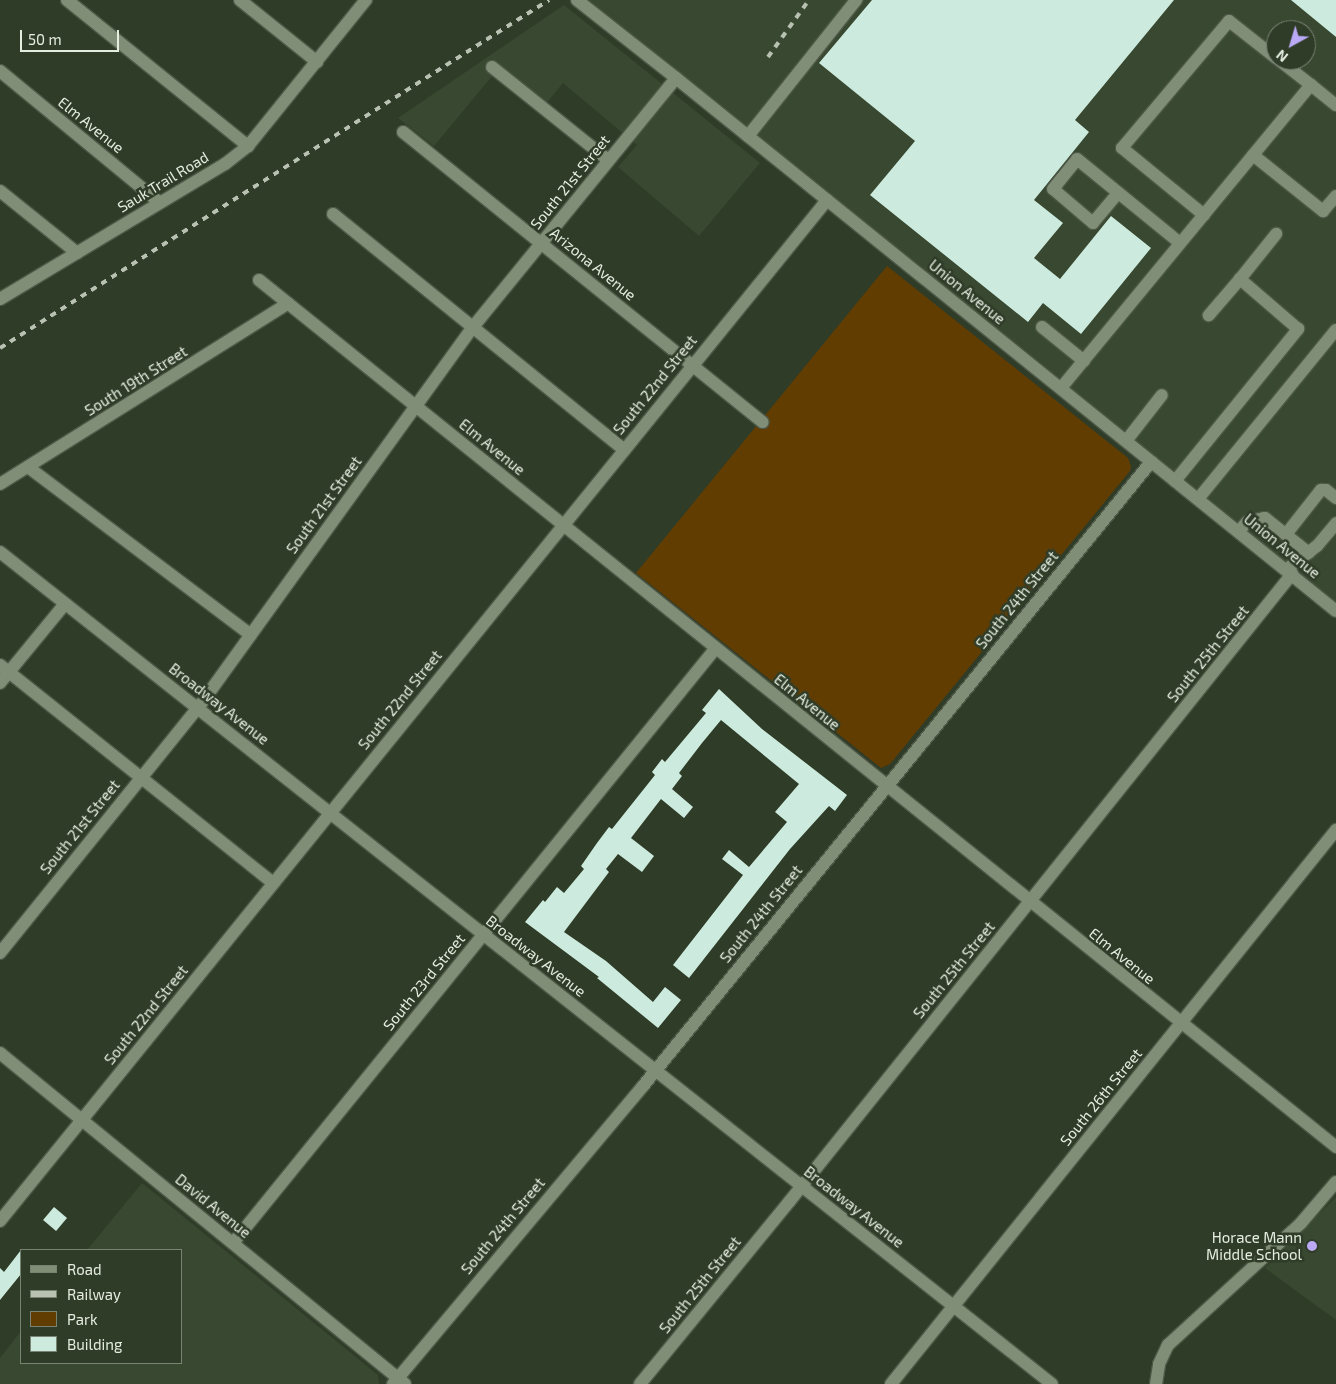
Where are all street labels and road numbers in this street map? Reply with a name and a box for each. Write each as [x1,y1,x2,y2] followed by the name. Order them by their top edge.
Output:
[54,93,128,157] street label: Elm Avenue
[526,131,614,233] street label: South 21st Street
[114,148,212,216] street label: Sauk Trail Road
[546,224,640,304] street label: Arizona Avenue
[925,256,1009,328] street label: Union Avenue
[609,332,701,438] street label: South 22nd Street
[82,342,190,420] street label: South 19th Street
[455,415,529,479] street label: Elm Avenue
[283,453,365,557] street label: South 21st Street
[1240,510,1324,582] street label: Union Avenue
[972,548,1062,652] street label: South 24th Street
[1164,602,1252,706] street label: South 25th Street
[354,647,446,753] street label: South 22nd Street
[165,659,273,749] street label: Broadway Avenue
[770,670,844,734] street label: Elm Avenue
[36,776,124,878] street label: South 21st Street
[716,862,806,966] street label: South 24th Street
[482,911,590,1001] street label: Broadway Avenue
[910,918,998,1022] street label: South 25th Street
[1085,924,1159,988] street label: Elm Avenue
[379,930,469,1034] street label: South 23rd Street
[100,962,192,1068] street label: South 22nd Street
[1056,1045,1146,1149] street label: South 26th Street
[800,1162,908,1252] street label: Broadway Avenue
[172,1170,254,1242] street label: David Avenue
[457,1174,549,1278] street label: South 24th Street
[656,1233,744,1337] street label: South 25th Street

